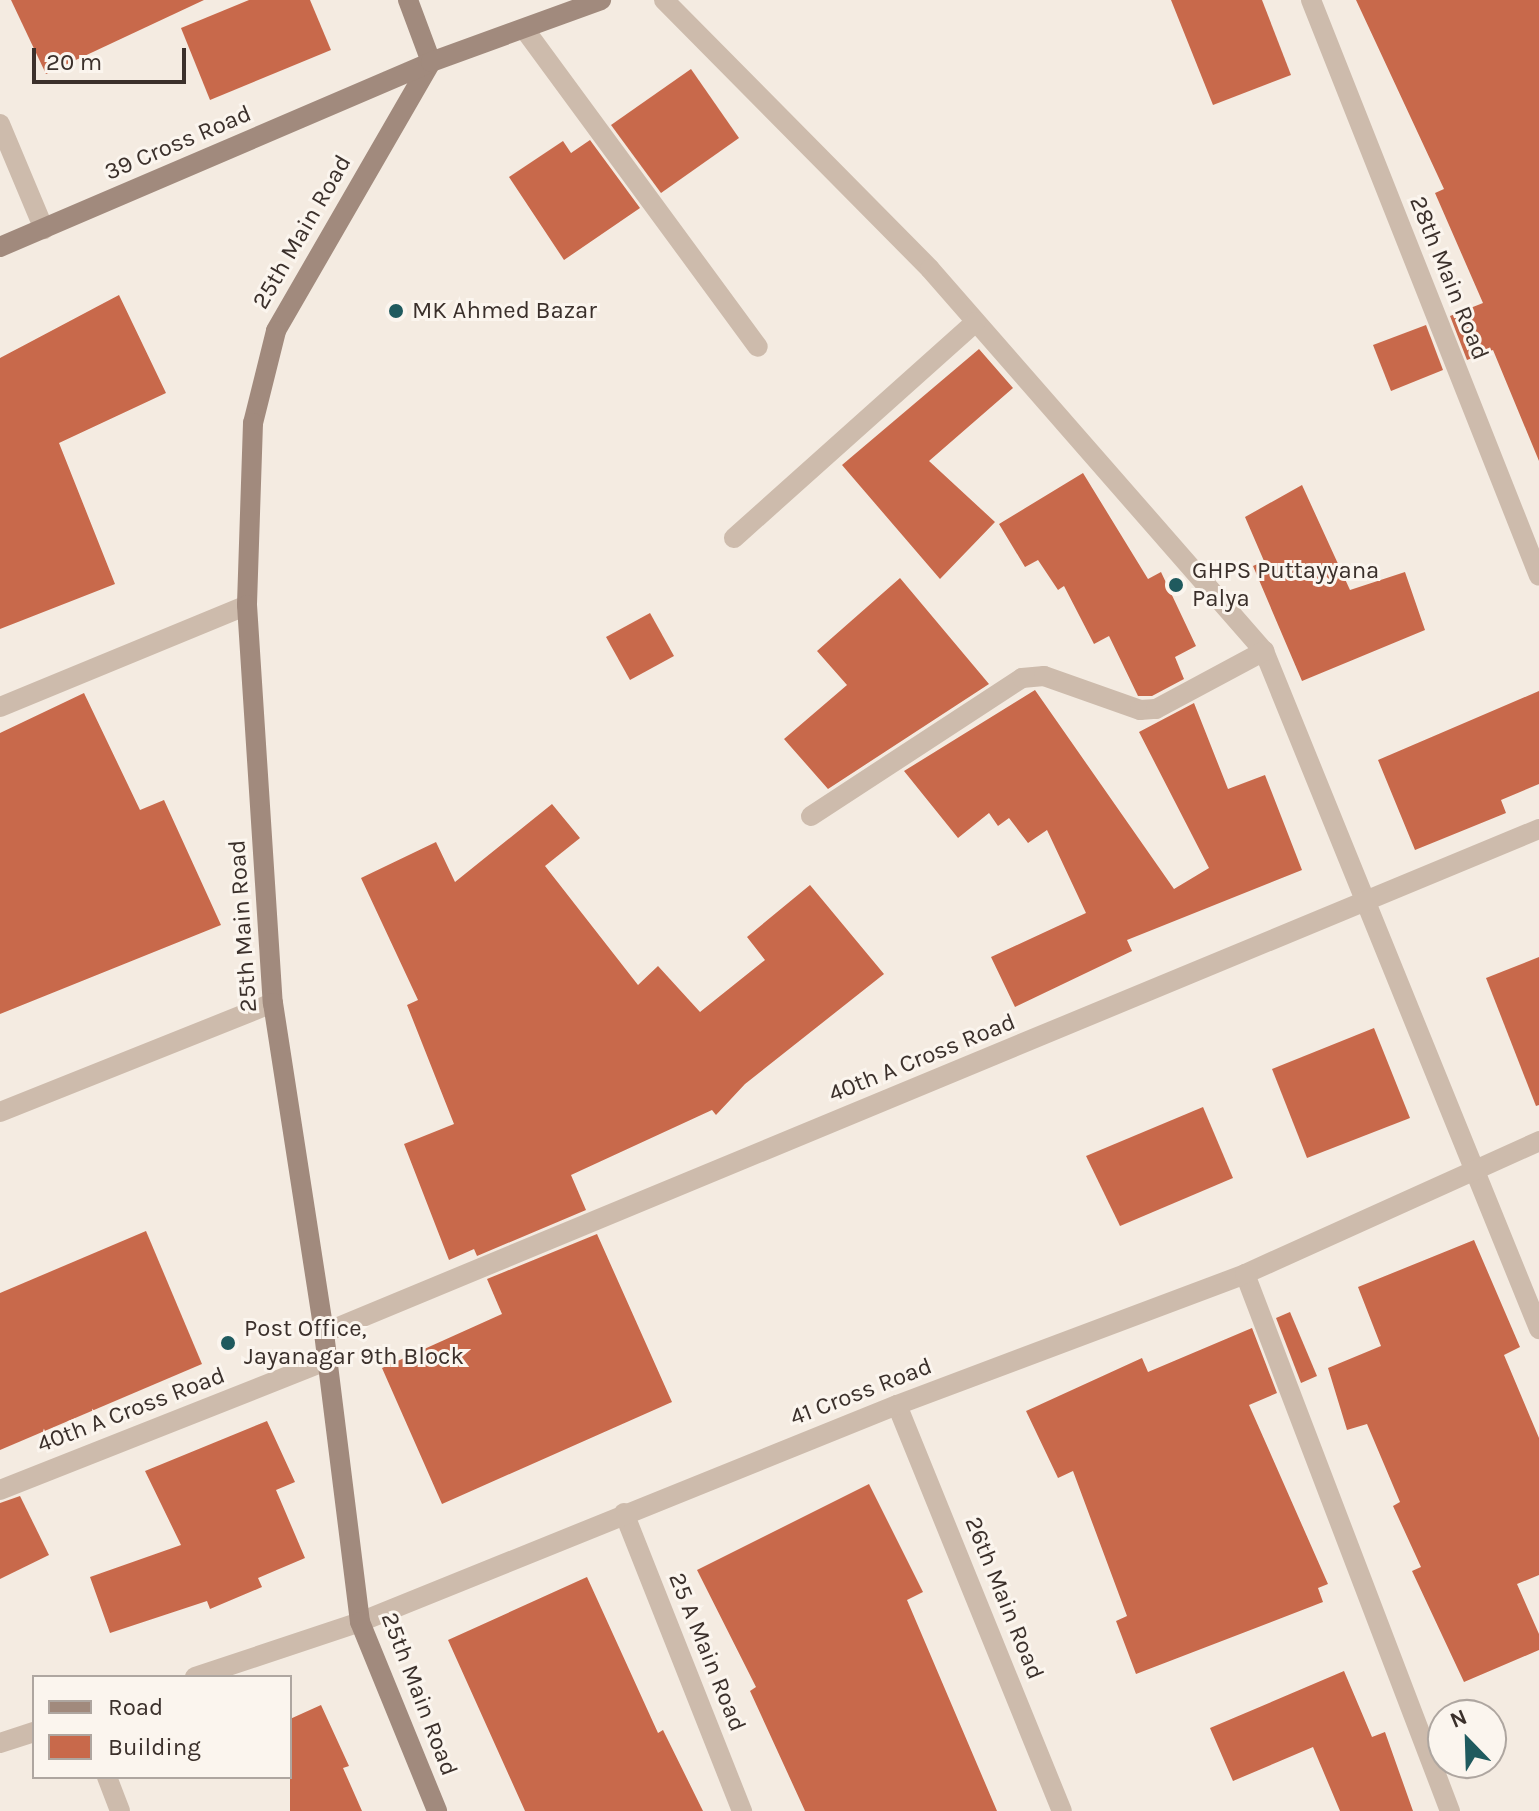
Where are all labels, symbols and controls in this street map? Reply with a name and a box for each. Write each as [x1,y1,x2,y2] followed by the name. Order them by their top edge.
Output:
[36,32,190,82] scale bar
[46,48,102,76] text: 20 m
[100,99,256,187] street label: 39 Cross Road
[246,150,358,314] street label: 25th Main Road
[1403,192,1495,364] street label: 28th Main Road
[412,297,597,325] place label: MK Ahmed Bazar
[387,302,405,320] marker: MK Ahmed Bazar
[1192,557,1379,613] place label: GHPS Puttayyana Palya
[1167,576,1185,594] marker: GHPS Puttayyana Palya
[223,839,263,1013] street label: 25th Main Road
[824,1007,1020,1109] street label: 40th A Cross Road
[244,1315,464,1371] place label: Post Office, Jayanagar 9th Block
[219,1334,237,1352] marker: Post Office, Jayanagar 9th Block
[786,1352,936,1432] street label: 41 Cross Road
[33,1361,229,1459] street label: 40th A Cross Road
[958,1512,1050,1684] street label: 26th Main Road
[662,1568,752,1736] street label: 25 A Main Road
[375,1608,463,1780] street label: 25th Main Road
[32,1675,292,1779] legend
[108,1693,163,1721] text: Road
[1427,1699,1507,1779] north arrow
[1446,1704,1471,1734] text: N
[108,1733,201,1761] text: Building

